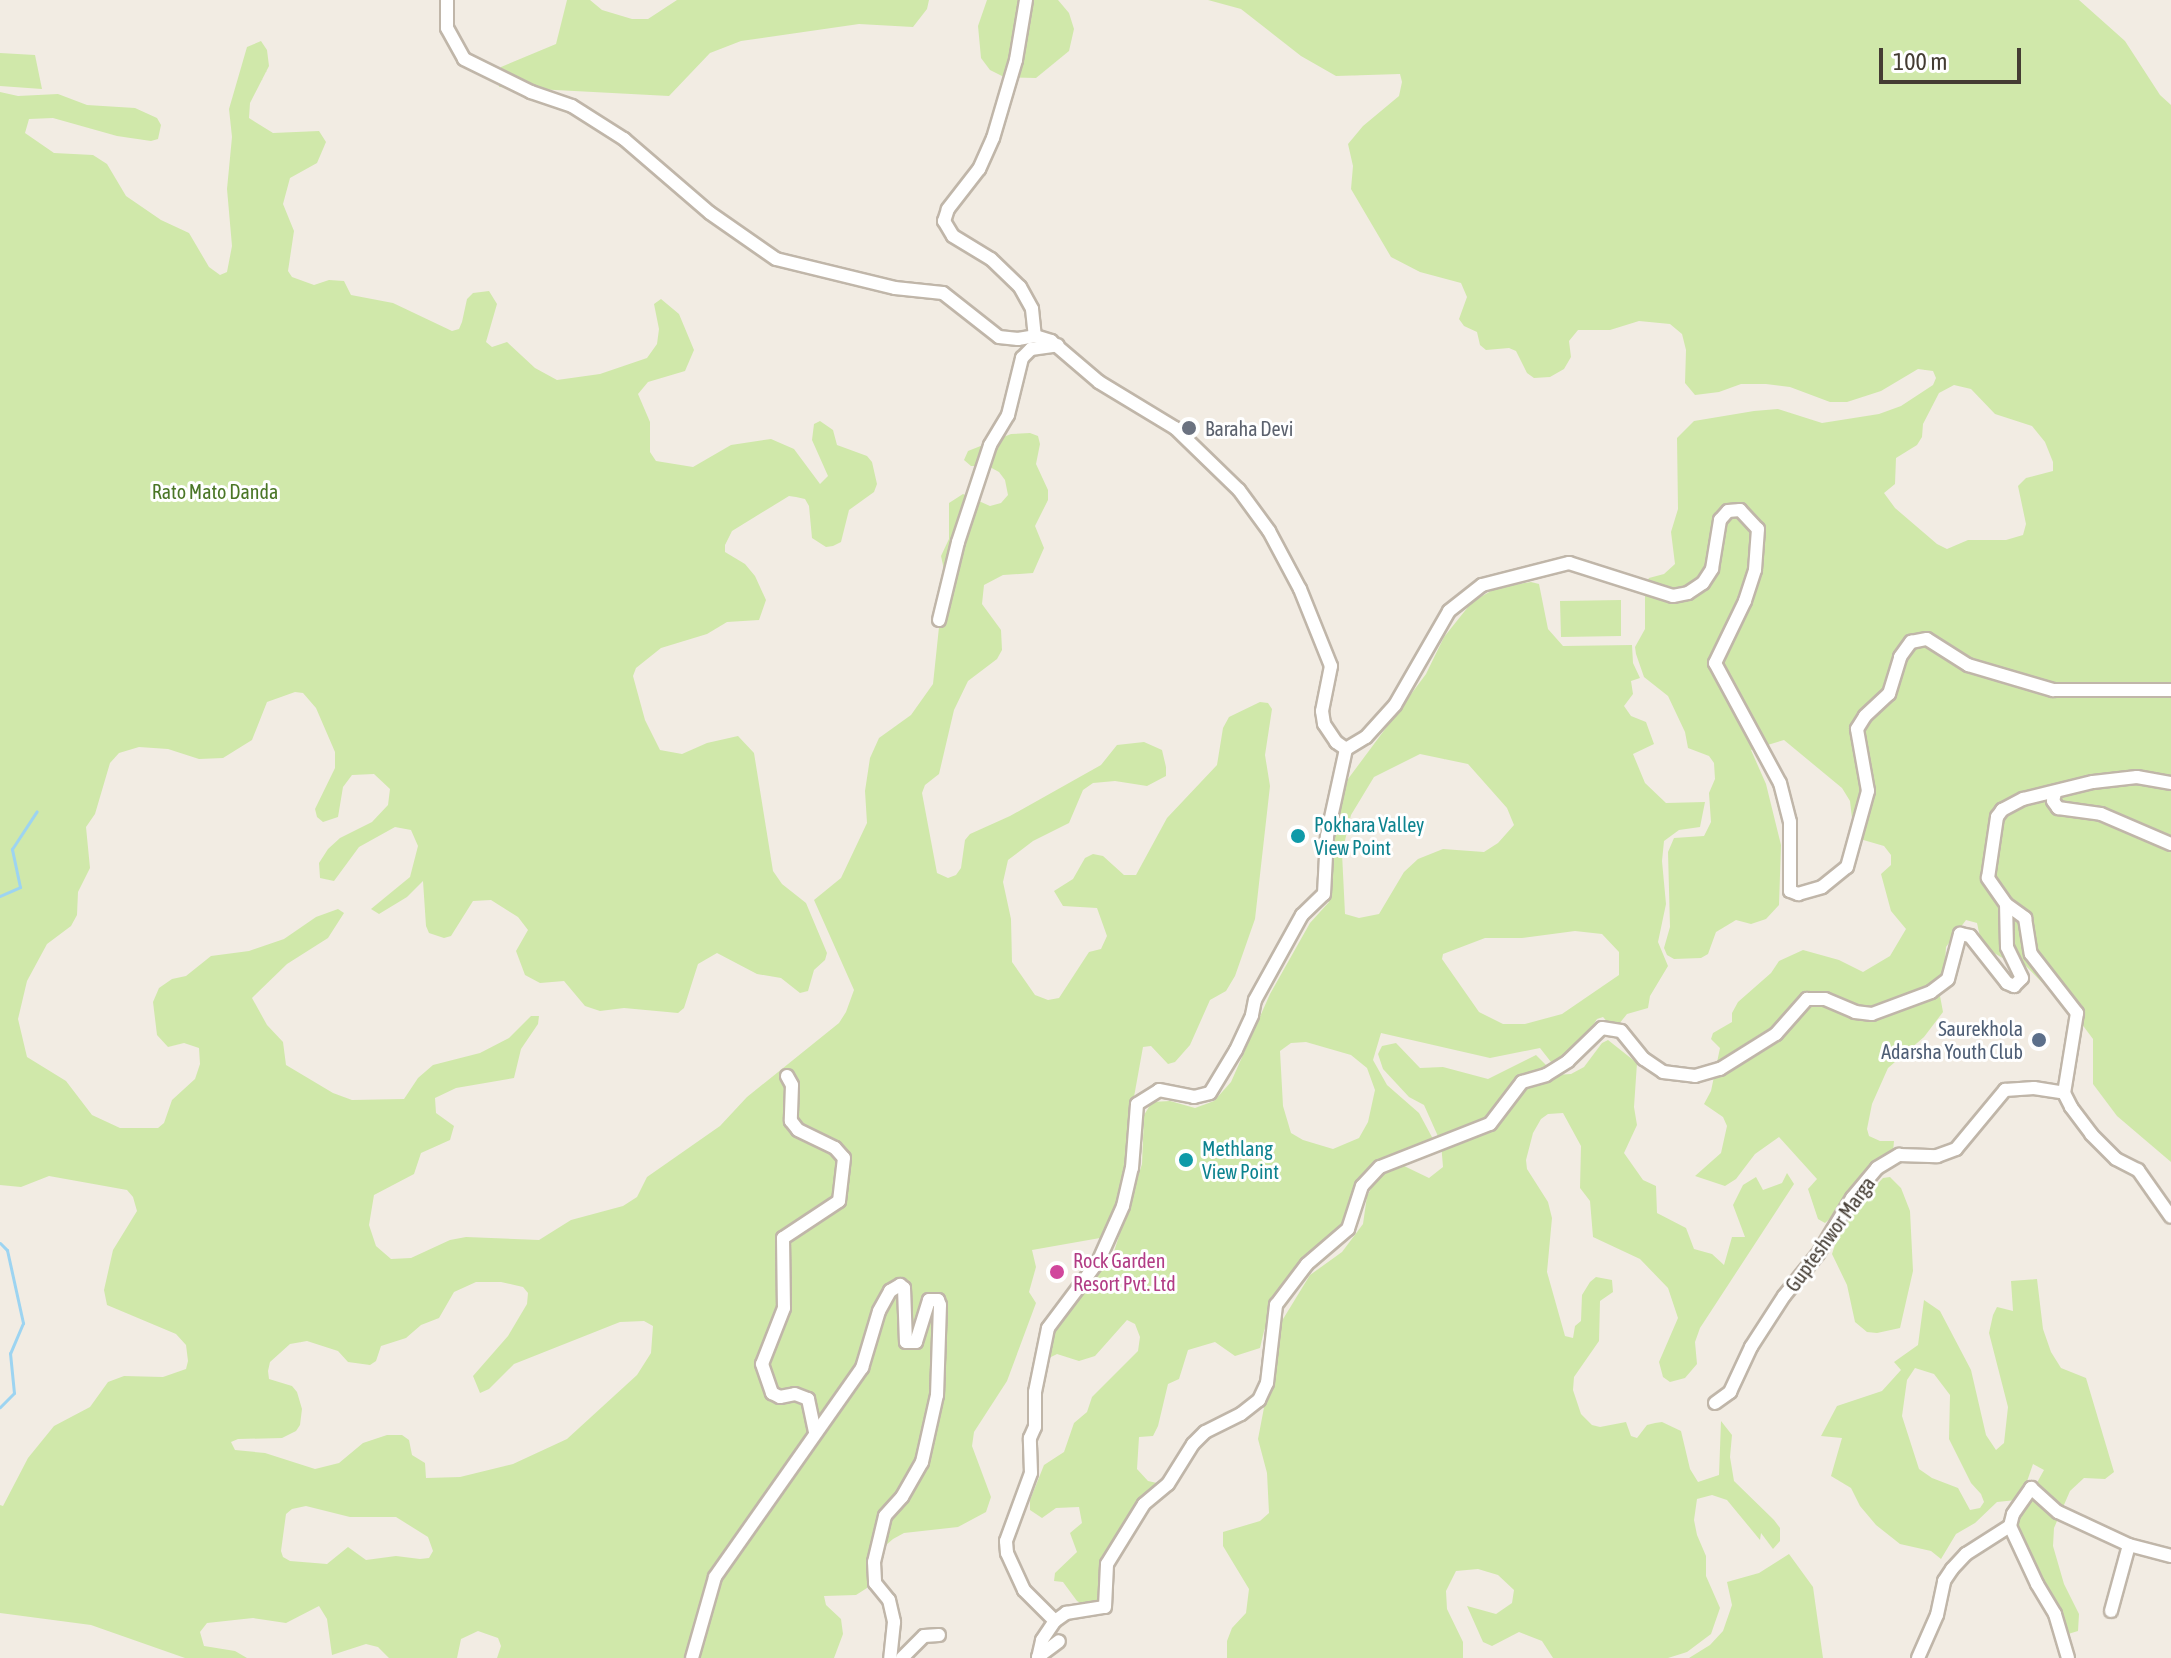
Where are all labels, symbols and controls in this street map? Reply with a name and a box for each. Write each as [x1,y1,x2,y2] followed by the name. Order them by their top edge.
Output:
[1883,32,2025,82] scale bar
[1893,48,1947,75] text: 100 m
[1205,416,1293,440] place label: Baraha Devi
[1180,419,1198,437] marker: Baraha Devi
[152,479,278,503] park label: Rato Mato Danda
[1314,812,1424,859] place label: Pokhara Valley View Point
[1289,827,1307,845] marker: Pokhara Valley View Point
[1881,1016,2023,1063] place label: Saurekhola Adarsha Youth Club
[2030,1031,2048,1049] marker: Saurekhola Adarsha Youth Club
[1202,1136,1279,1183] place label: Methlang View Point
[1177,1151,1195,1169] marker: Methlang View Point
[1780,1172,1880,1296] street label: Gupteshwor Marga
[1073,1248,1176,1295] place label: Rock Garden Resort Pvt. Ltd
[1048,1263,1066,1281] marker: Rock Garden Resort Pvt. Ltd

